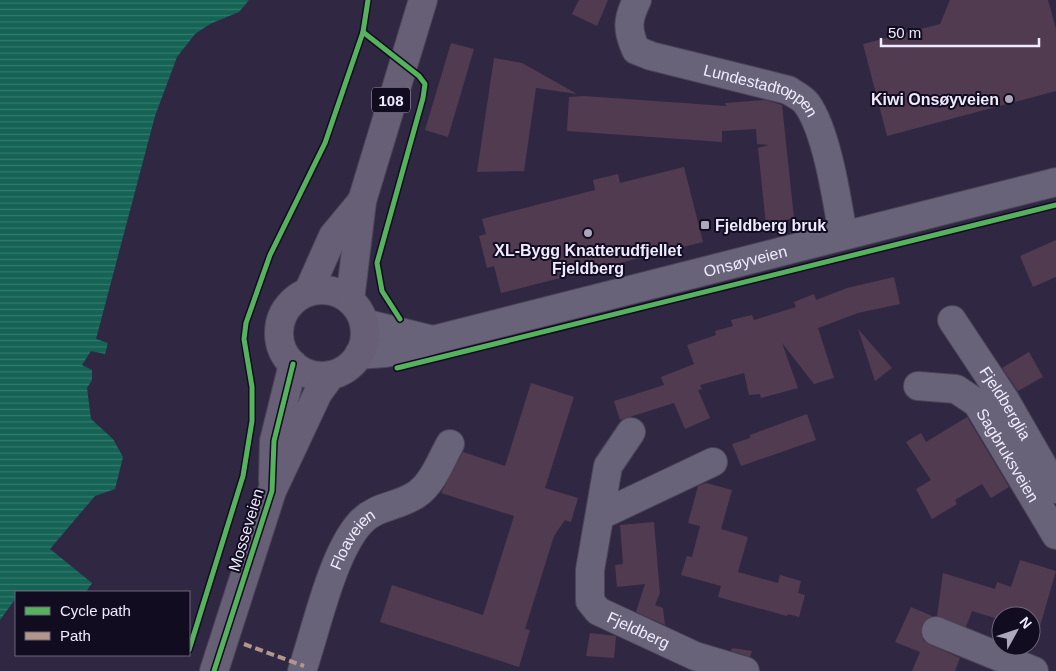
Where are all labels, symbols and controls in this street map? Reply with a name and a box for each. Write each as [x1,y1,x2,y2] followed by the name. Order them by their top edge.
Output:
[881,15,1038,47] scale bar
[888,24,921,41] text: 50 m
[702,61,821,120] street label: Lundestadtoppen
[372,88,410,112] road number: 108
[871,91,999,108] place label: Kiwi Onsøyveien
[1003,93,1015,105] marker: Kiwi Onsøyveien
[715,217,826,234] place label: Fjeldberg bruk
[699,219,711,231] marker: Fjeldberg bruk
[582,227,594,239] marker: XL-Bygg Knatterudfjellet Fjeldberg
[494,242,682,277] place label: XL-Bygg Knatterudfjellet Fjeldberg
[702,242,789,280] street label: Onsøyveien
[977,363,1035,443] street label: Fjeldberglia
[974,405,1043,505] street label: Sagbruksveien
[225,487,267,573] street label: Mosseveien
[327,505,378,572] street label: Floaveien
[15,591,190,656] legend
[60,602,131,619] text: Cycle path
[991,606,1041,656] north arrow
[605,608,672,652] street label: Fjeldberg
[1017,614,1035,632] text: N
[60,627,91,644] text: Path

